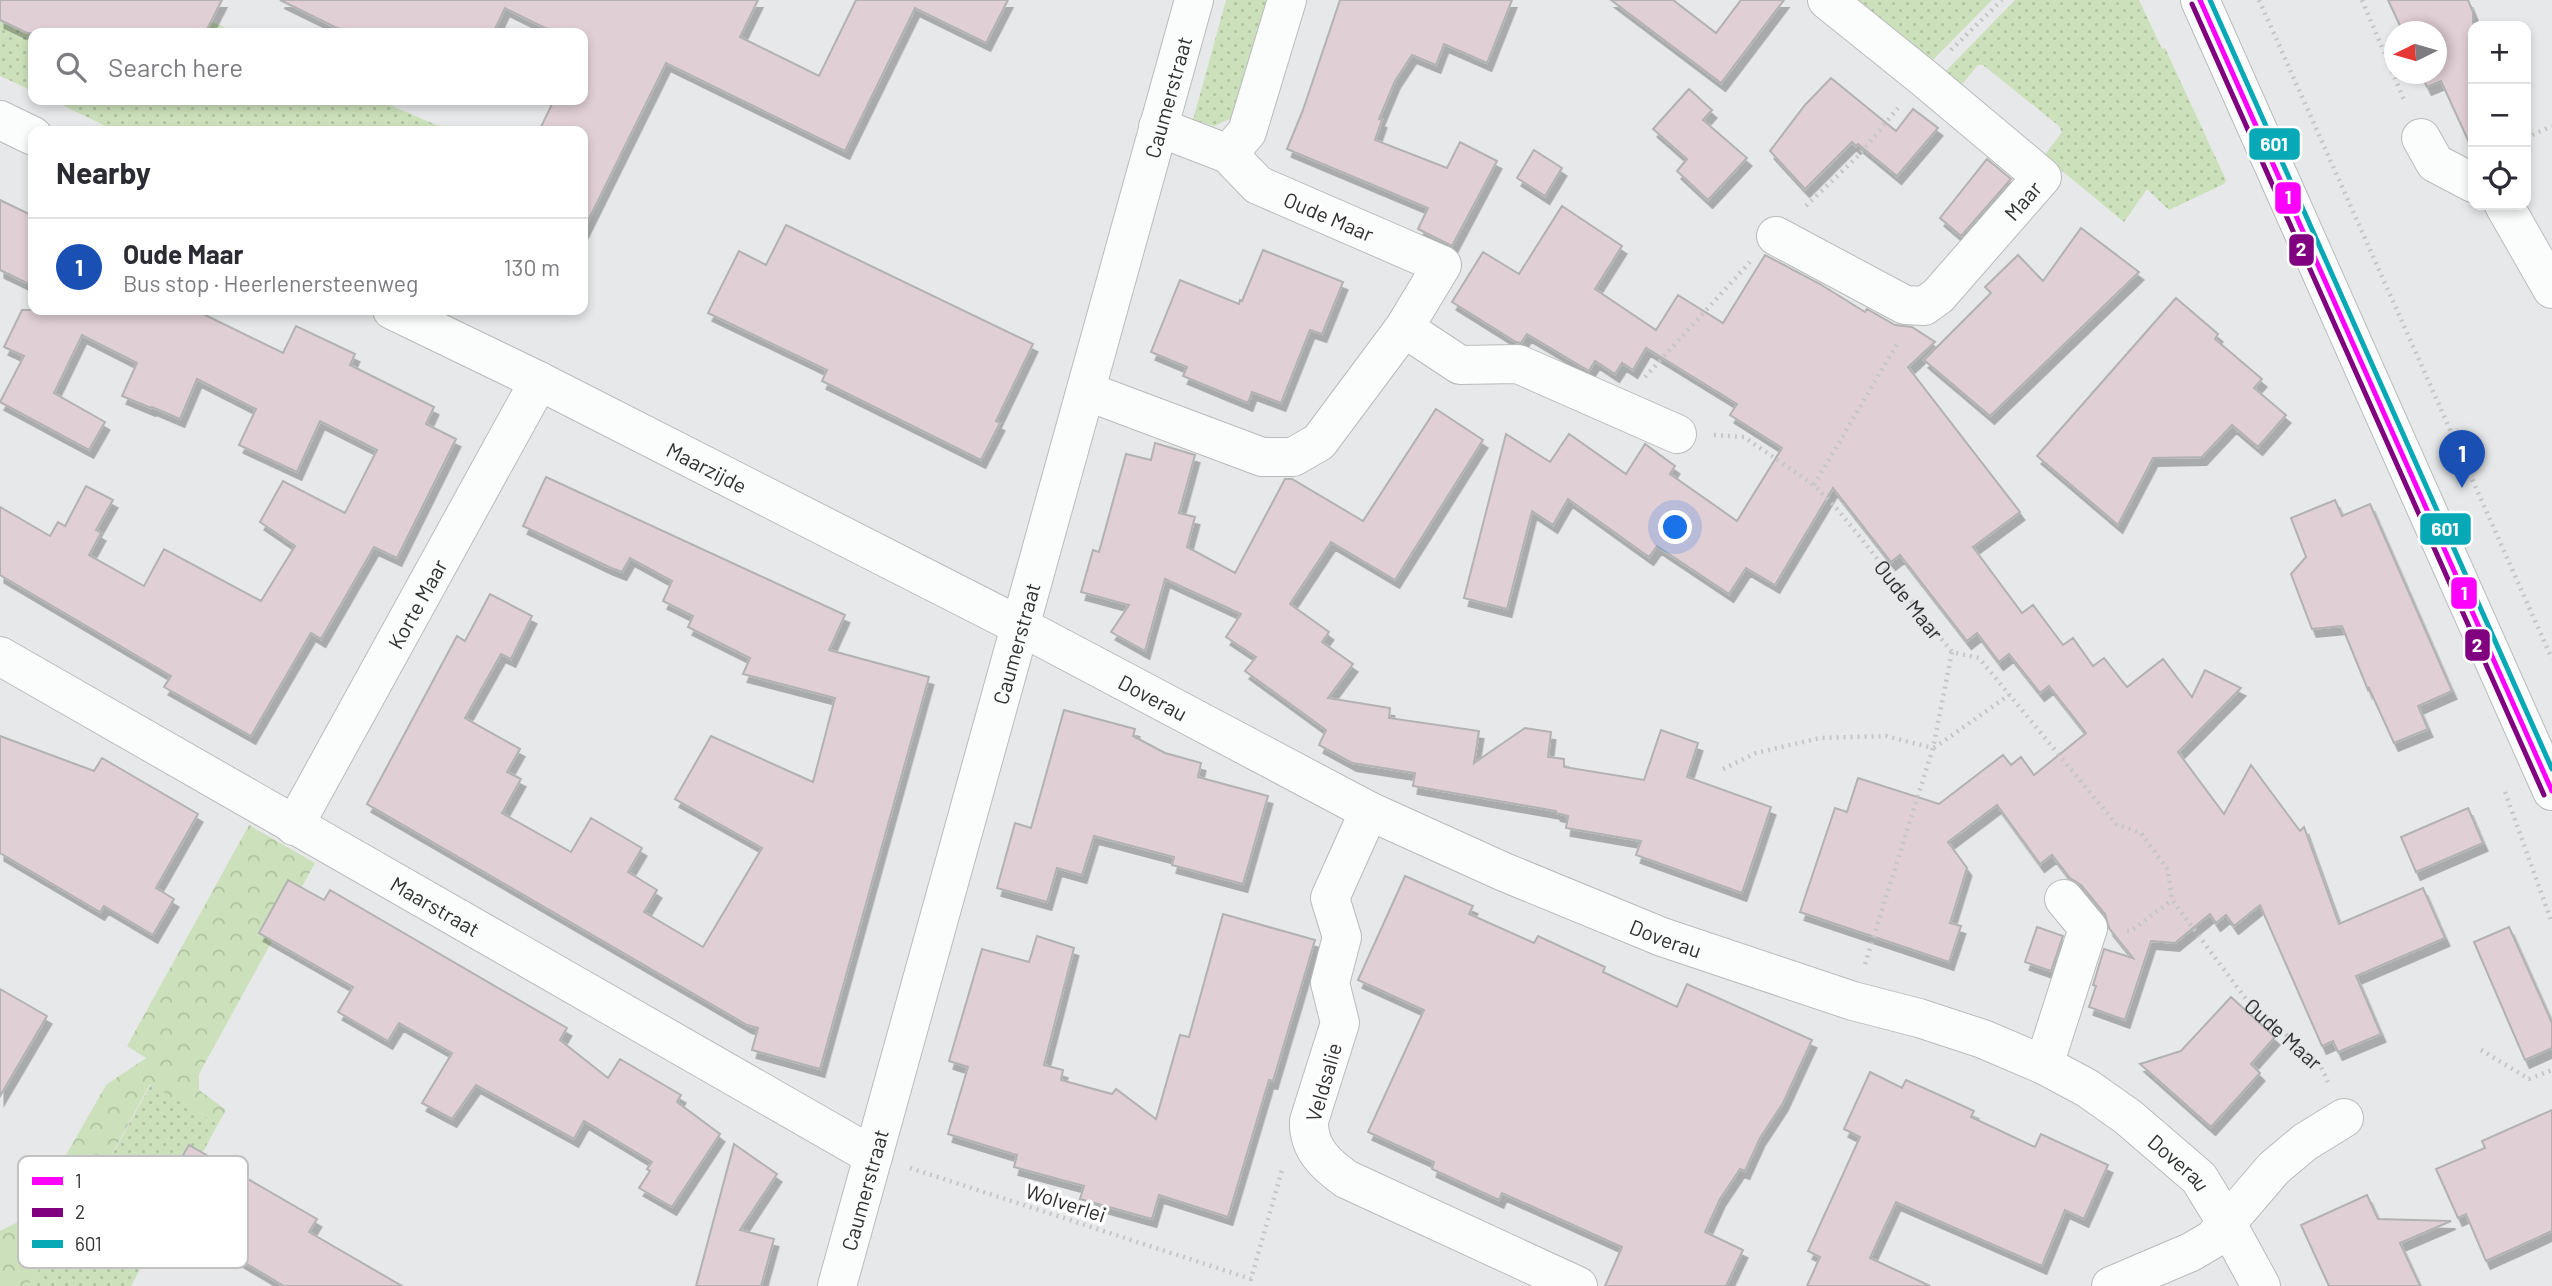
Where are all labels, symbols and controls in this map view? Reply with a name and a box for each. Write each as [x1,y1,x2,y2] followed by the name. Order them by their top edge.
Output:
[2384,21,2447,84] north arrow
[2468,21,2531,210] map controls
[2468,21,2531,84] button: +
[28,28,588,105] search box
[1138,33,1196,161] street label: Caumerstraat
[52,48,90,86] icon: search
[108,51,243,82] text: Search here
[2468,84,2531,147] button: −
[2248,127,2301,161] line badge: 601
[2260,132,2288,155] text: 601
[2468,147,2531,210] button: locate
[56,154,151,190] text: Nearby
[1998,175,2046,225] street label: Maar
[2274,181,2302,215] line badge: 1
[2285,185,2291,208] text: 1
[1280,186,1378,246] street label: Oude Maar
[2288,233,2315,267] line badge: 2
[2296,237,2306,260] text: 2
[123,238,243,269] text: Oude Maar
[75,253,83,281] text: 1
[503,253,560,281] text: 130 m
[123,269,418,297] text: Bus stop · Heerlenersteenweg
[2439,430,2485,488] pin: 1
[663,436,752,497] street label: Maarzijde
[1658,510,1692,544] your location
[2419,512,2472,546] line badge: 601
[2431,517,2459,540] text: 601
[382,554,451,653] street label: Korte Maar
[1870,554,1949,644] street label: Oude Maar
[2450,576,2478,610] line badge: 1
[987,580,1044,707] street label: Caumerstraat
[2461,581,2467,604] text: 1
[2464,628,2491,662] line badge: 2
[2472,633,2482,656] text: 2
[1115,668,1192,725] street label: Doverau
[387,870,485,941] street label: Maarstraat
[1626,913,1705,962] street label: Doverau
[2240,992,2328,1074] street label: Oude Maar
[1300,1040,1346,1124] street label: Veldsalie
[835,1126,893,1253] street label: Caumerstraat
[2144,1128,2216,1195] street label: Doverau
[18,1156,248,1268] legend
[75,1169,82,1192] text: 1
[1022,1177,1110,1227] street label: Wolverlei
[75,1200,85,1223] text: 2
[75,1232,102,1255] text: 601

